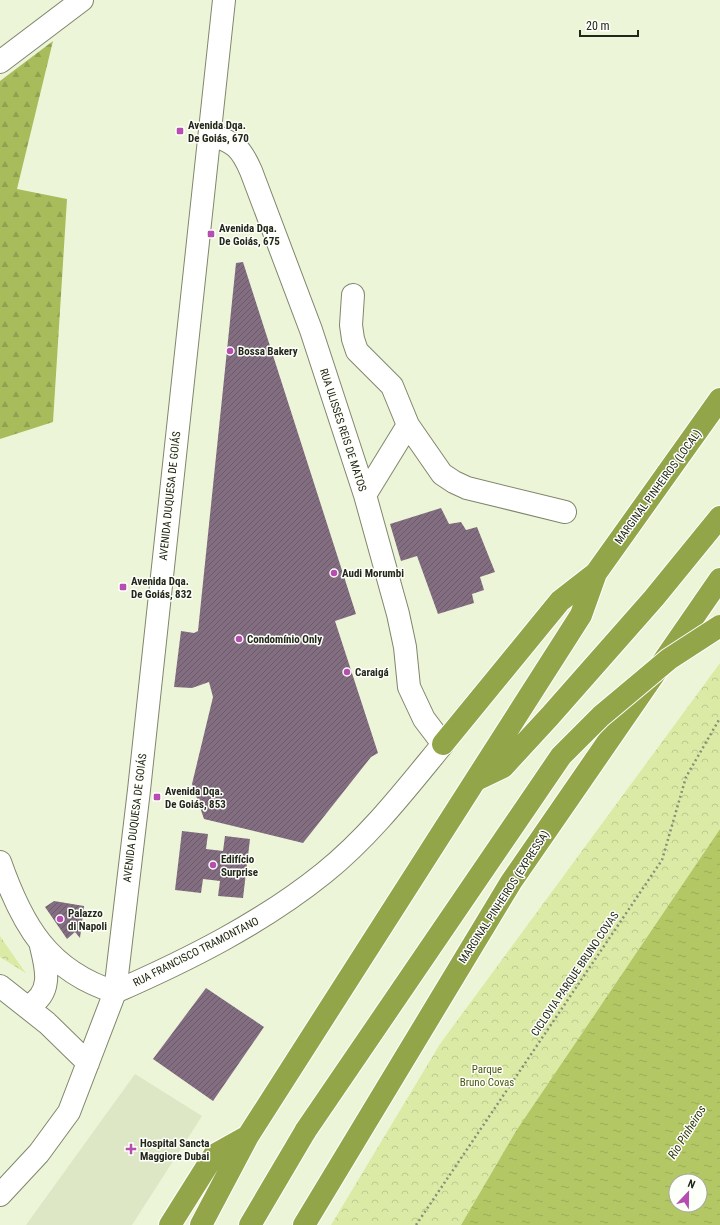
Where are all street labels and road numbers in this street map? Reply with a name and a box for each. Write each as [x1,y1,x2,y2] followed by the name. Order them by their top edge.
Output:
[317,367,369,493] street label: RUA ULISSES REIS DE MATOS
[612,427,704,547] street label: MARGINAL PINHEIROS (LOCAL)
[157,431,183,561] street label: AVENIDA DUQUESA DE GOIÁS
[121,753,149,883] street label: AVENIDA DUQUESA DE GOIÁS
[456,828,552,966] street label: MARGINAL PINHEIROS (EXPRESSA)
[528,909,622,1039] street label: CICLOVIA PARQUE BRUNO COVAS
[131,915,261,989] street label: RUA FRANCISCO TRAMONTANO

